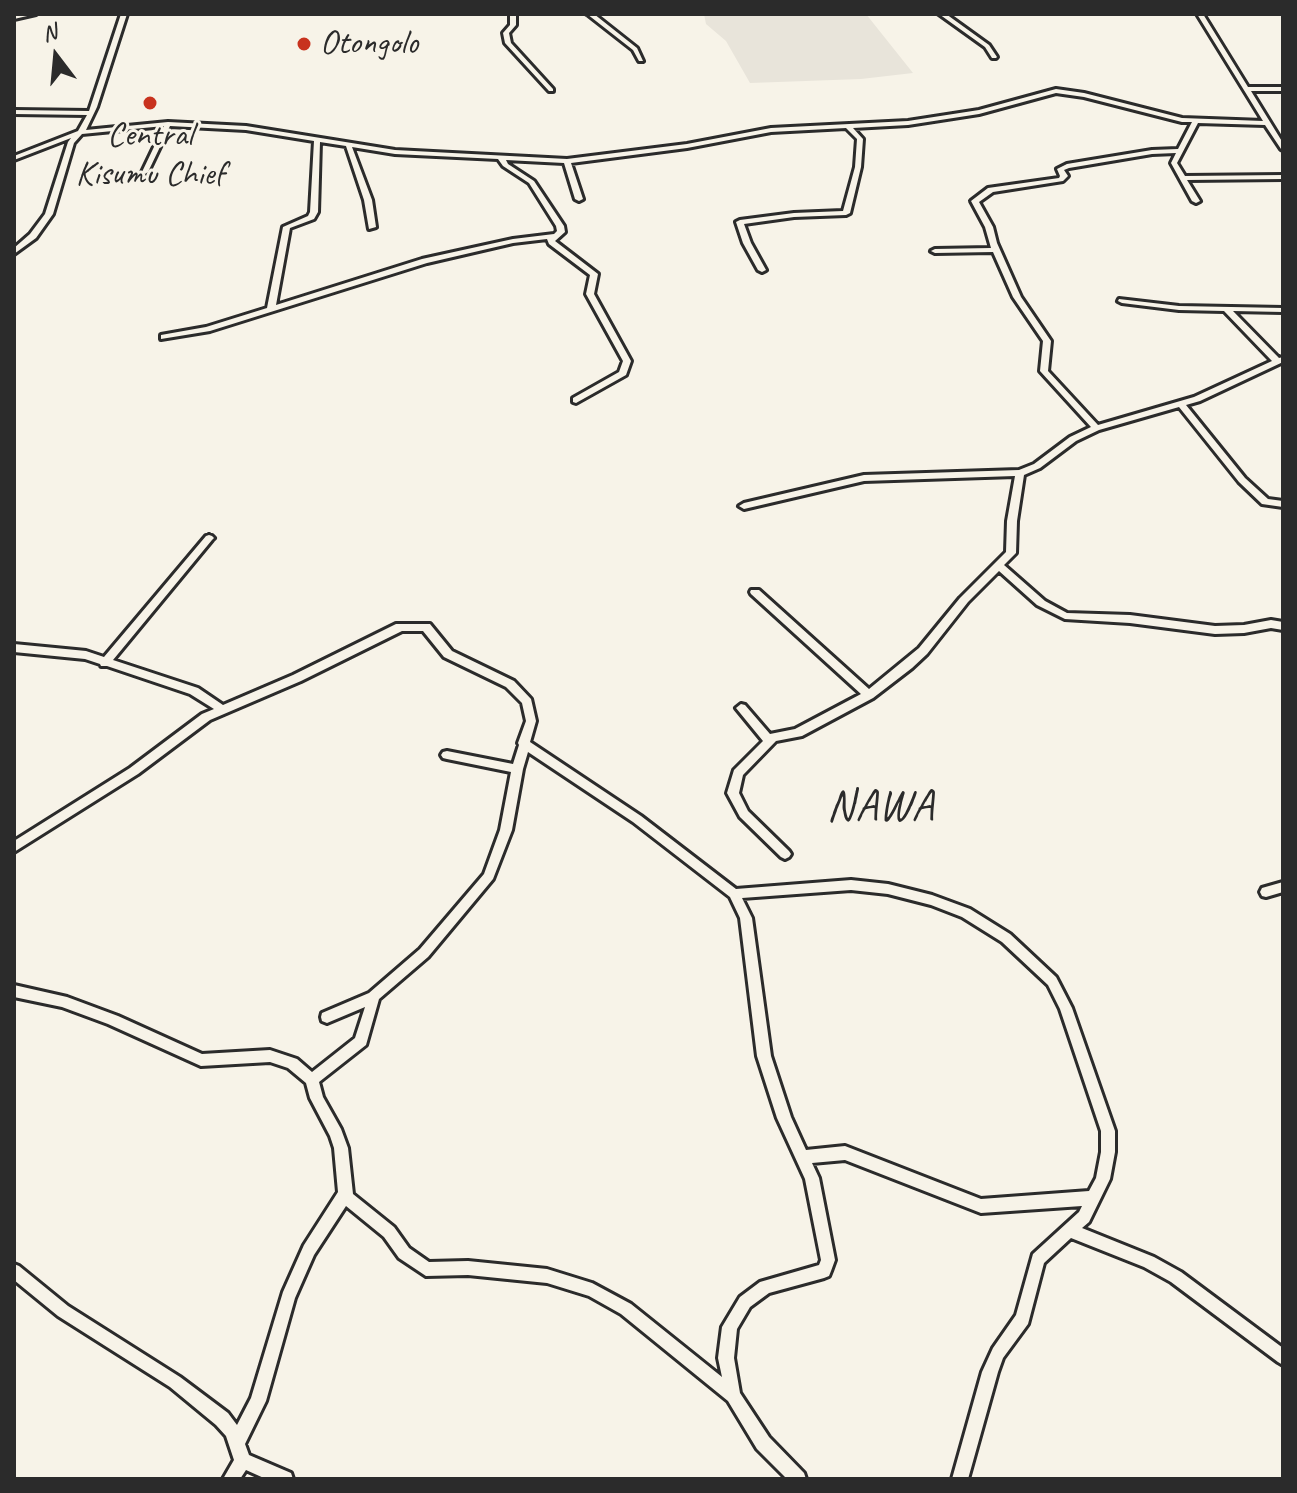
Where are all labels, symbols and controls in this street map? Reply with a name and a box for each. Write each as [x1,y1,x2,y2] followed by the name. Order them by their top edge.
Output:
[16,16,96,96] north arrow
[39,18,60,48] text: N
[320,24,418,64] place label: Otongolo
[295,35,313,53] marker: Otongolo
[141,94,159,112] marker: Central Kisumu Chief
[76,116,224,196] place label: Central Kisumu Chief
[827,781,935,833] district label: NAWA

